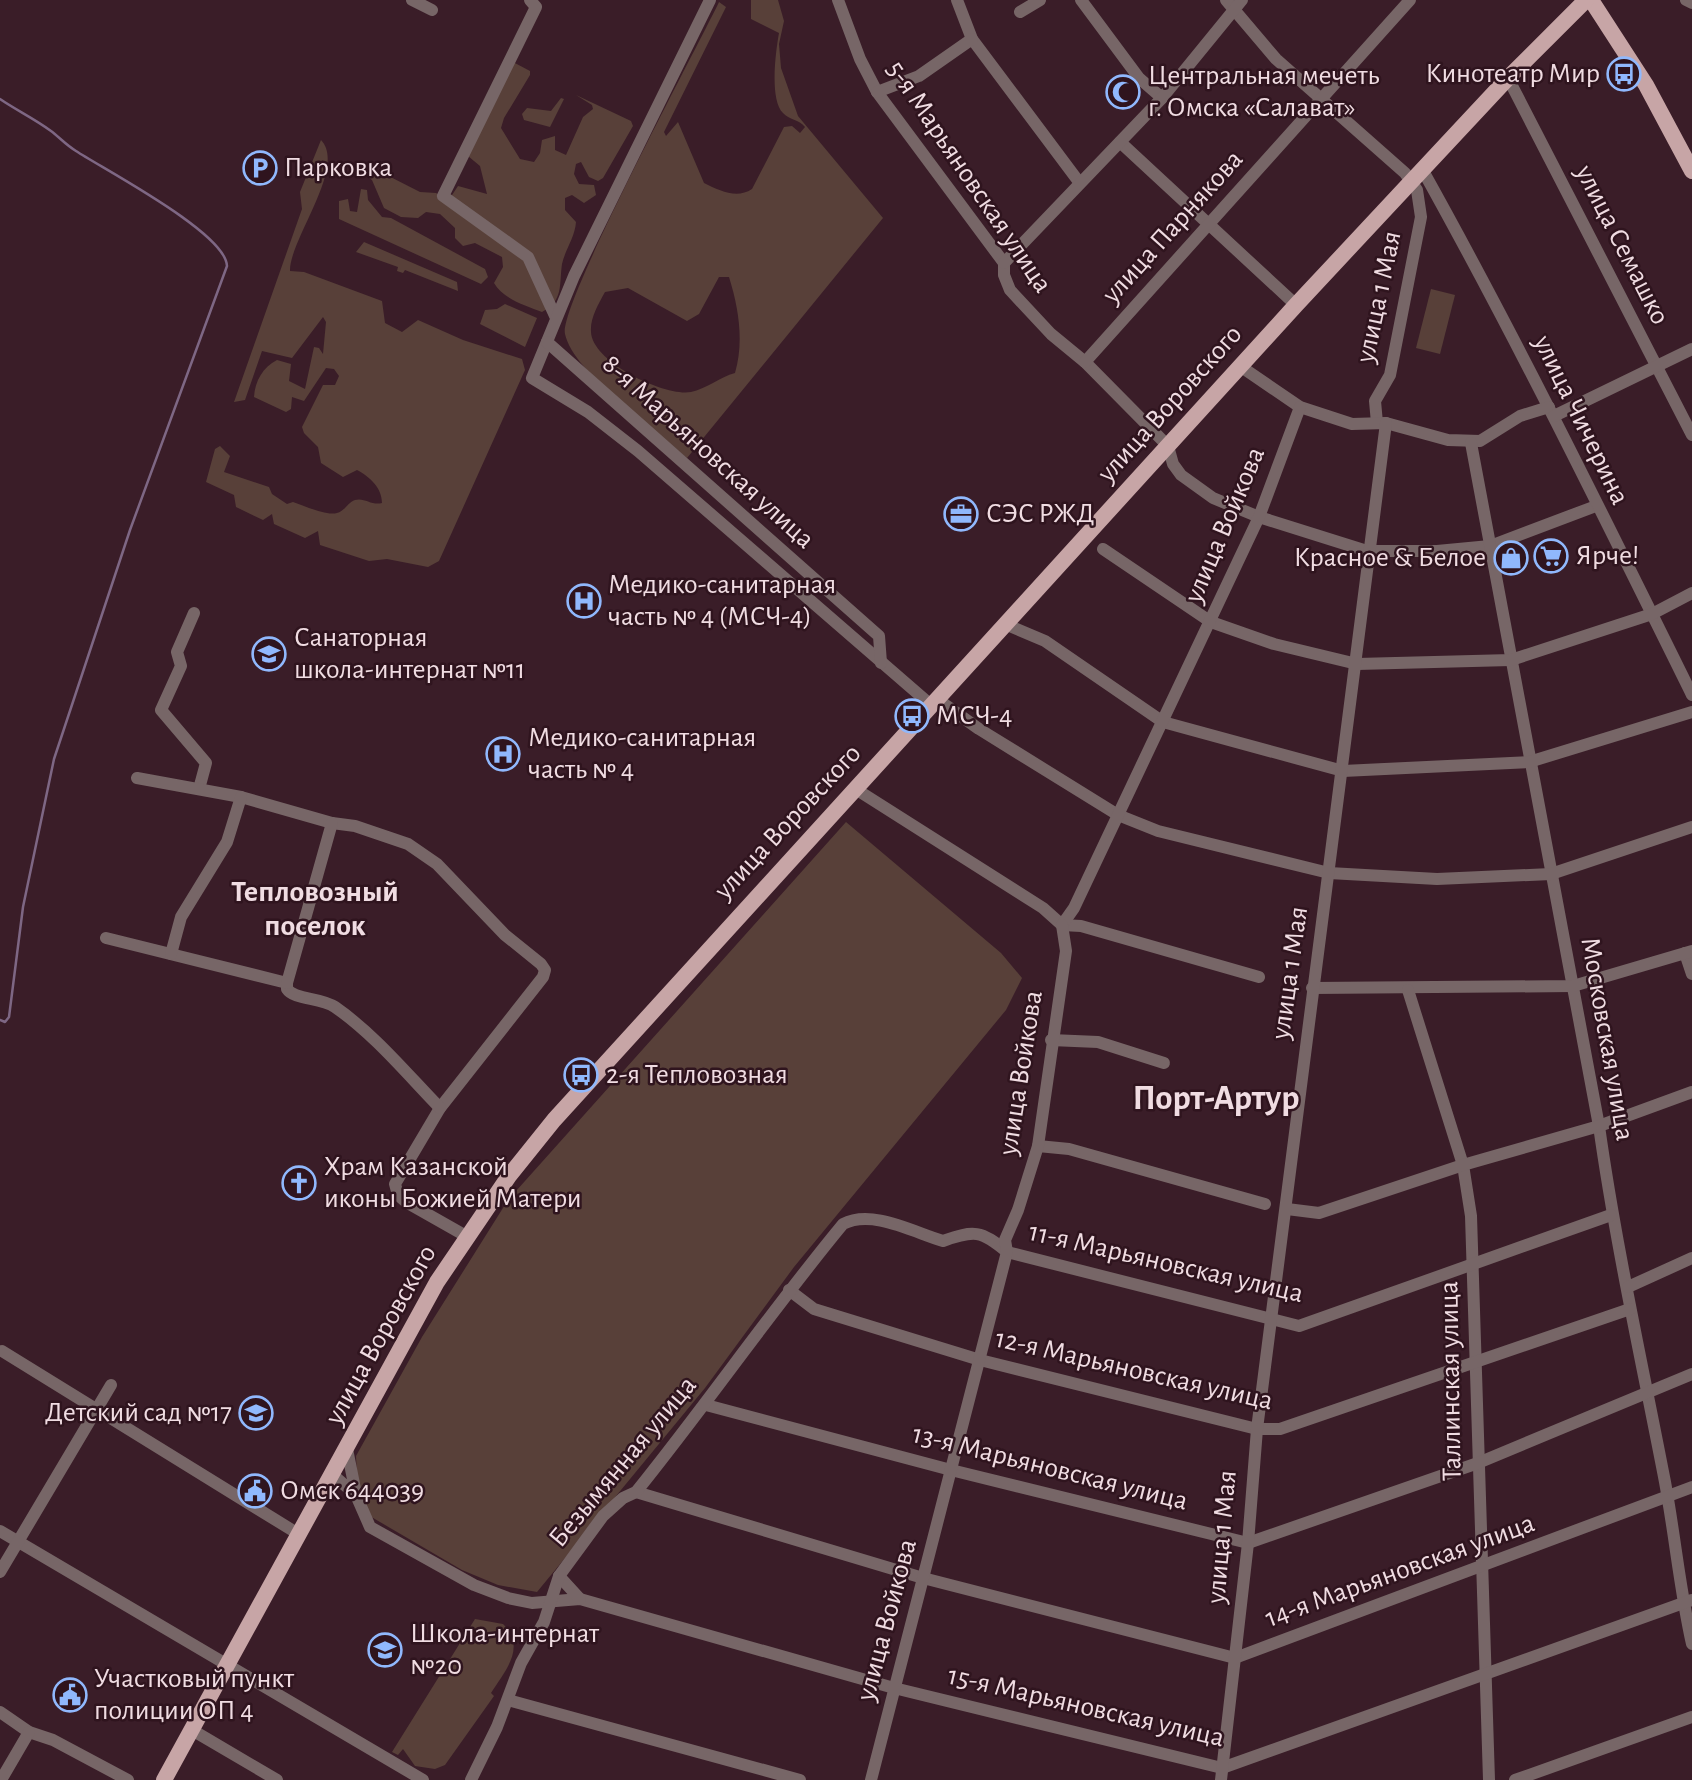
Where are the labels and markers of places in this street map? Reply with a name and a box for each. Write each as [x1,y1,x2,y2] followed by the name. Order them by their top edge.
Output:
[1605,55,1643,93] bus stop icon: Кинотеатр Мир
[1425,60,1600,88] place label: Кинотеатр Мир
[1148,62,1380,122] place label: Центральная мечеть г. Омска «Салават»
[1104,73,1142,111] mosque icon: Центральная мечеть г. Омска «Салават»
[241,149,279,187] parking icon: Парковка
[284,154,392,182] place label: Парковка
[942,495,980,533] office icon: СЭС РЖД
[986,500,1095,528] place label: СЭС РЖД
[1532,537,1570,575] supermarket icon: Ярче!
[1492,539,1530,577] shop icon: Красное & Белое
[1576,542,1639,570] place label: Ярче!
[1294,544,1486,572] place label: Красное & Белое
[608,571,836,631] place label: Медико-санитарная часть № 4 (МСЧ-4)
[565,582,603,620] hospital icon: Медико-санитарная часть № 4 (МСЧ-4)
[294,624,525,684] place label: Санаторная школа-интернат №11
[250,635,288,673] school or university icon: Санаторная школа-интернат №11
[893,697,931,735] bus stop icon: МСЧ-4
[936,702,1012,730] place label: МСЧ-4
[528,724,756,784] place label: Медико-санитарная часть № 4
[484,735,522,773] hospital icon: Медико-санитарная часть № 4
[562,1056,600,1094] bus stop icon: 2-я Тепловозная
[606,1061,788,1089] place label: 2-я Тепловозная
[324,1153,582,1213] place label: Храм Казанской иконы Божией Матери
[280,1164,318,1202] church icon: Храм Казанской иконы Божией Матери
[237,1394,275,1432] school or university icon: Детский сад №17
[45,1399,232,1427] place label: Детский сад №17
[236,1472,274,1510] public building icon: Омск 644039
[280,1477,424,1505] place label: Омск 644039
[410,1620,600,1680] place label: Школа-интернат №20
[366,1631,404,1669] school or university icon: Школа-интернат №20
[94,1665,295,1725] place label: Участковый пункт полиции ОП 4
[51,1676,89,1714] public building icon: Участковый пункт полиции ОП 4

